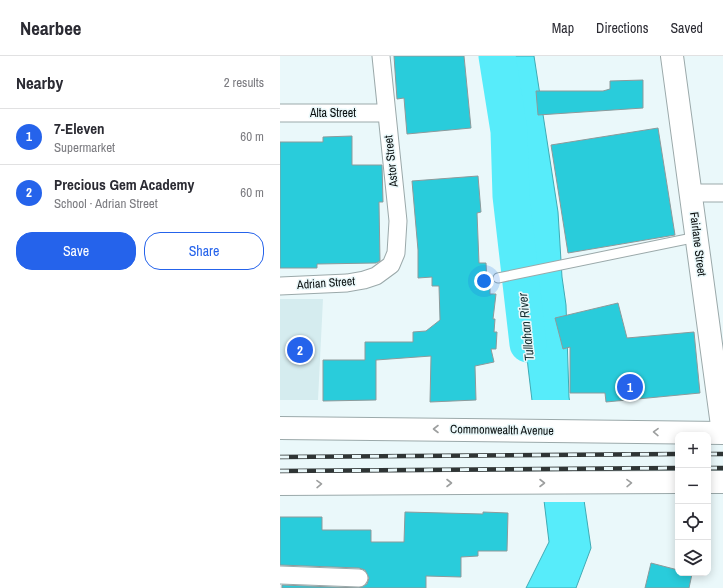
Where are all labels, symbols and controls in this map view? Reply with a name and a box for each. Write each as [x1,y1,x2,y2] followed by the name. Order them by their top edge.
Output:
[20,15,81,41] text: Nearbee
[552,19,574,37] text: Map
[596,19,648,37] text: Directions
[670,19,703,37] text: Saved
[16,71,63,94] text: Nearby
[224,74,264,91] text: 2 results
[309,105,356,121] street label: Alta Street
[54,118,105,139] text: 7-Eleven
[26,128,32,145] text: 1
[240,128,264,145] text: 60 m
[380,134,402,189] street label: Astor Street
[54,139,115,156] text: Supermarket
[54,174,194,195] text: Precious Gem Academy
[26,184,32,201] text: 2
[240,184,264,201] text: 60 m
[54,195,158,212] text: School · Adrian Street
[686,211,710,277] street label: Fairlane Street
[16,232,136,270] button: Save
[144,232,264,270] button: Share
[474,271,494,291] your location
[296,273,356,293] street label: Adrian Street
[514,292,538,362] water label: Tullahan River
[287,335,313,365] pin: 2
[617,372,643,402] pin: 1
[450,421,554,439] street label: Commonwealth Avenue
[433,425,439,434] one-way arrow
[653,428,659,436] one-way arrow
[675,432,711,576] map controls
[675,432,711,468] button: +
[675,468,711,504] button: −
[446,479,452,487] one-way arrow
[539,479,545,487] one-way arrow
[626,479,632,487] one-way arrow
[316,480,322,488] one-way arrow
[675,504,711,540] button: locate
[675,540,711,576] button: layers

